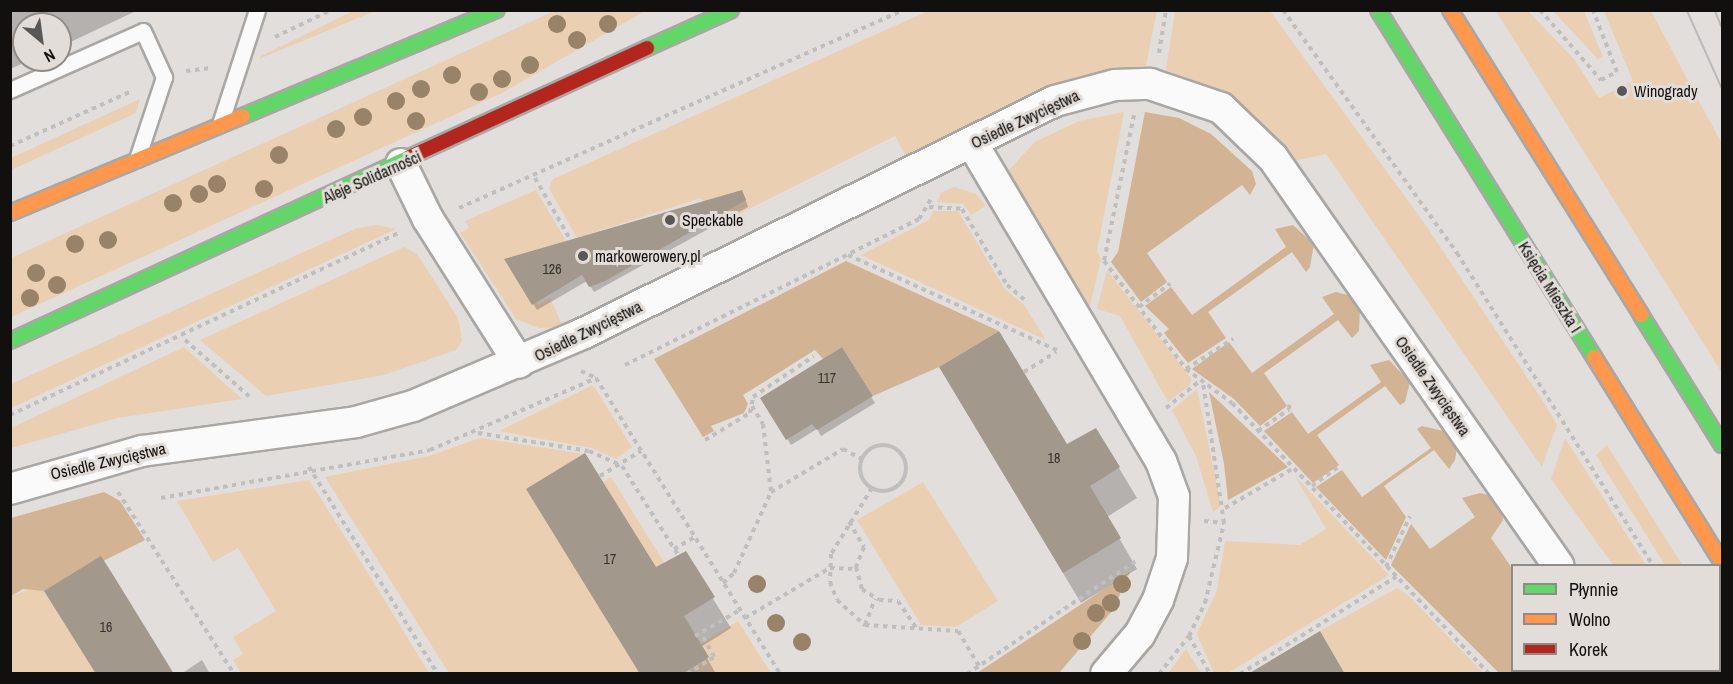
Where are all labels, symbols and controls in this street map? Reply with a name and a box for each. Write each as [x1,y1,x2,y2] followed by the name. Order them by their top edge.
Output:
[12,12,72,72] north arrow
[40,44,59,68] text: N
[1634,81,1697,101] place label: Winogrady
[1615,84,1629,98] marker: Winogrady
[968,85,1082,153] street label: Osiedle Zwycięstwa
[320,147,424,207] street label: Aleje Solidarności
[682,210,743,230] place label: Speckable
[663,213,677,227] marker: Speckable
[1514,238,1586,336] street label: Księcia Mieszka I
[595,246,700,266] place label: markowerowery.pl
[576,249,590,263] marker: markowerowery.pl
[542,261,562,277] house number: 126
[531,297,645,365] street label: Osiedle Zwycięstwa
[1391,332,1475,440] street label: Osiedle Zwycięstwa
[818,370,836,386] house number: 117
[49,438,167,484] street label: Osiedle Zwycięstwa
[1048,450,1060,466] house number: 18
[604,551,616,567] house number: 17
[1511,564,1721,672] legend
[1569,577,1618,602] text: Płynnie
[1569,607,1611,632] text: Wolno
[100,619,112,635] house number: 16
[1569,637,1608,662] text: Korek

